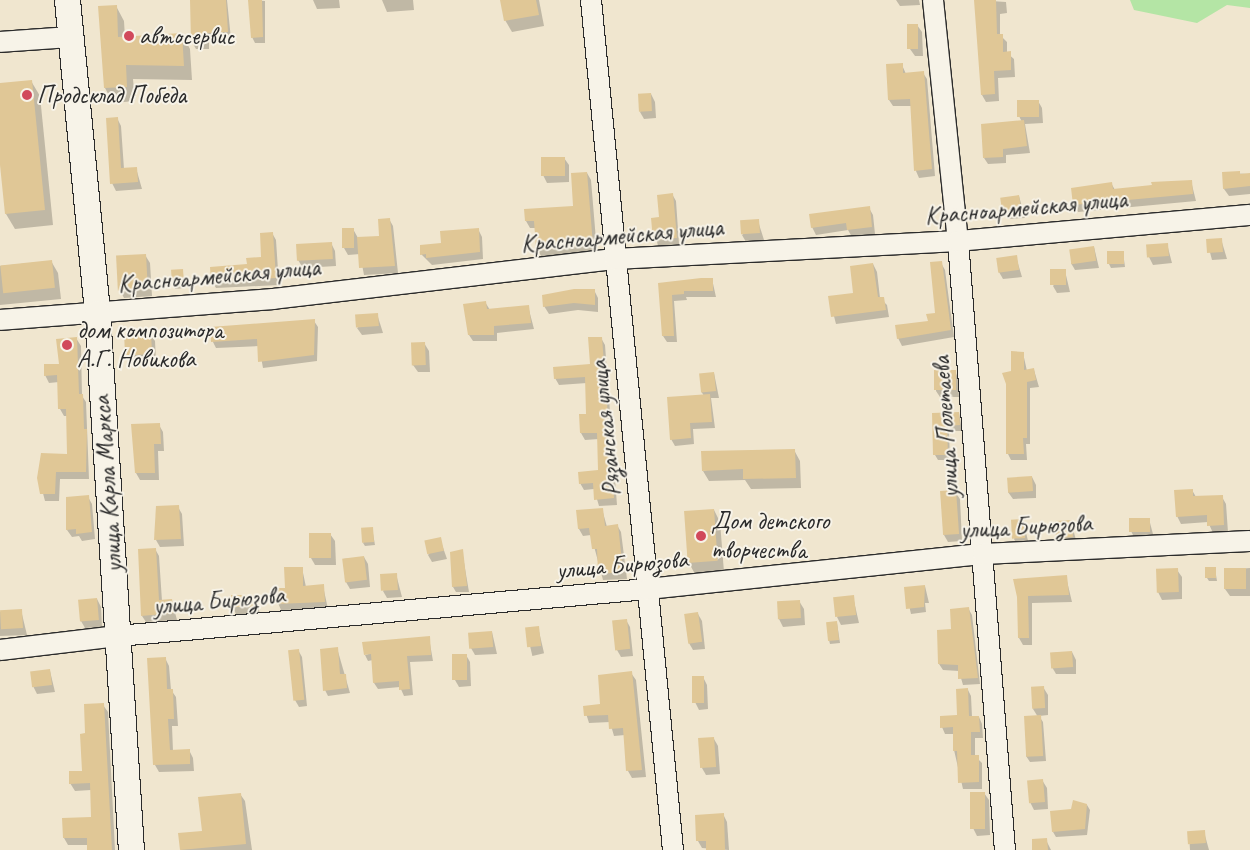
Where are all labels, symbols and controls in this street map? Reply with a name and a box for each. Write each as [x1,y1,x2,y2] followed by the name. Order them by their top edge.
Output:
[139,21,234,51] place label: автосервис
[123,30,135,42] marker: автосервис
[37,80,186,110] place label: Продсклад Победа
[21,89,33,101] marker: Продсклад Победа
[923,184,1129,232] street label: Красноармейская улица
[519,212,725,260] street label: Красноармейская улица
[116,252,322,300] street label: Красноармейская улица
[77,316,225,375] place label: дом композитора А.Г. Новикова
[61,339,73,351] marker: дом композитора А.Г. Новикова
[926,353,966,501] street label: улица Полетаева
[584,357,628,499] street label: Рязанская улица
[87,395,129,573] street label: улица Карла Маркса
[711,507,832,566] place label: Дом детского творчества
[959,509,1093,545] street label: улица Бирюзова
[695,530,707,542] marker: Дом детского творчества
[554,544,690,586] street label: улица Бирюзова
[151,580,287,622] street label: улица Бирюзова

